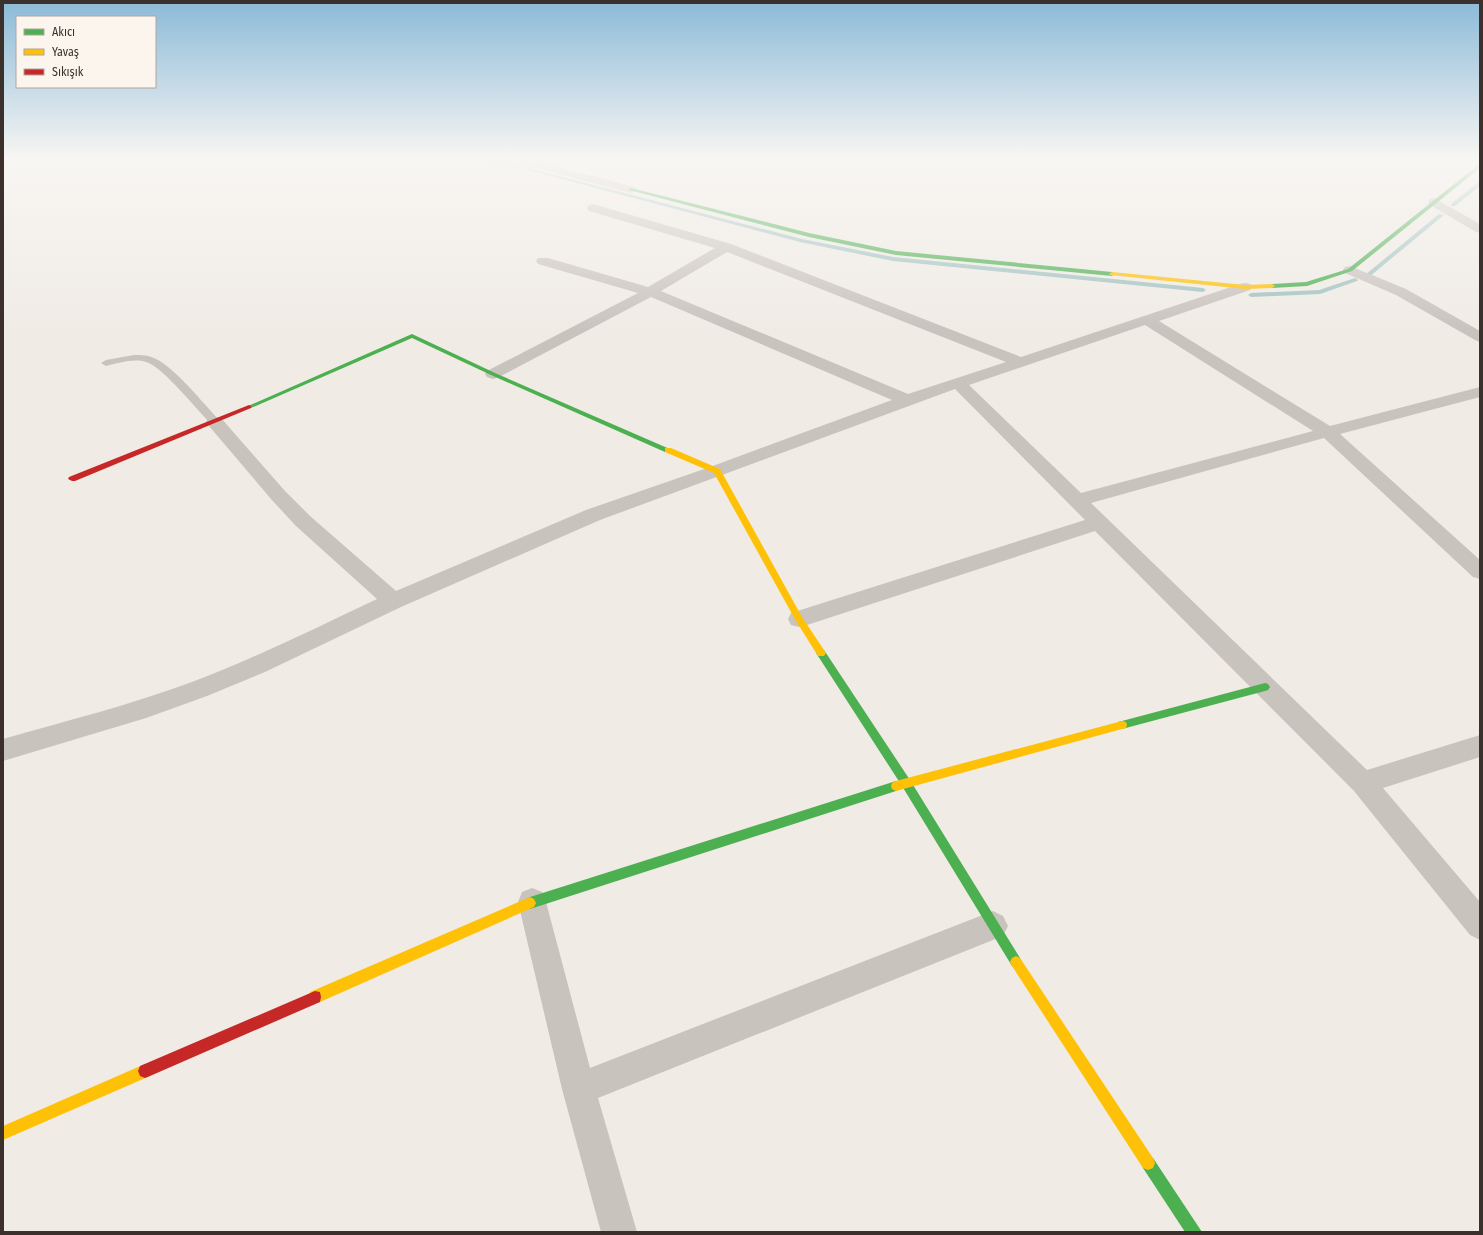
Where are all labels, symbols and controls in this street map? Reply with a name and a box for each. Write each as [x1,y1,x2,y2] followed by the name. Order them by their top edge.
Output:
[16,16,156,88] legend
[52,25,75,39] text: Akıcı
[52,45,79,59] text: Yavaş
[52,65,84,79] text: Sıkışık

